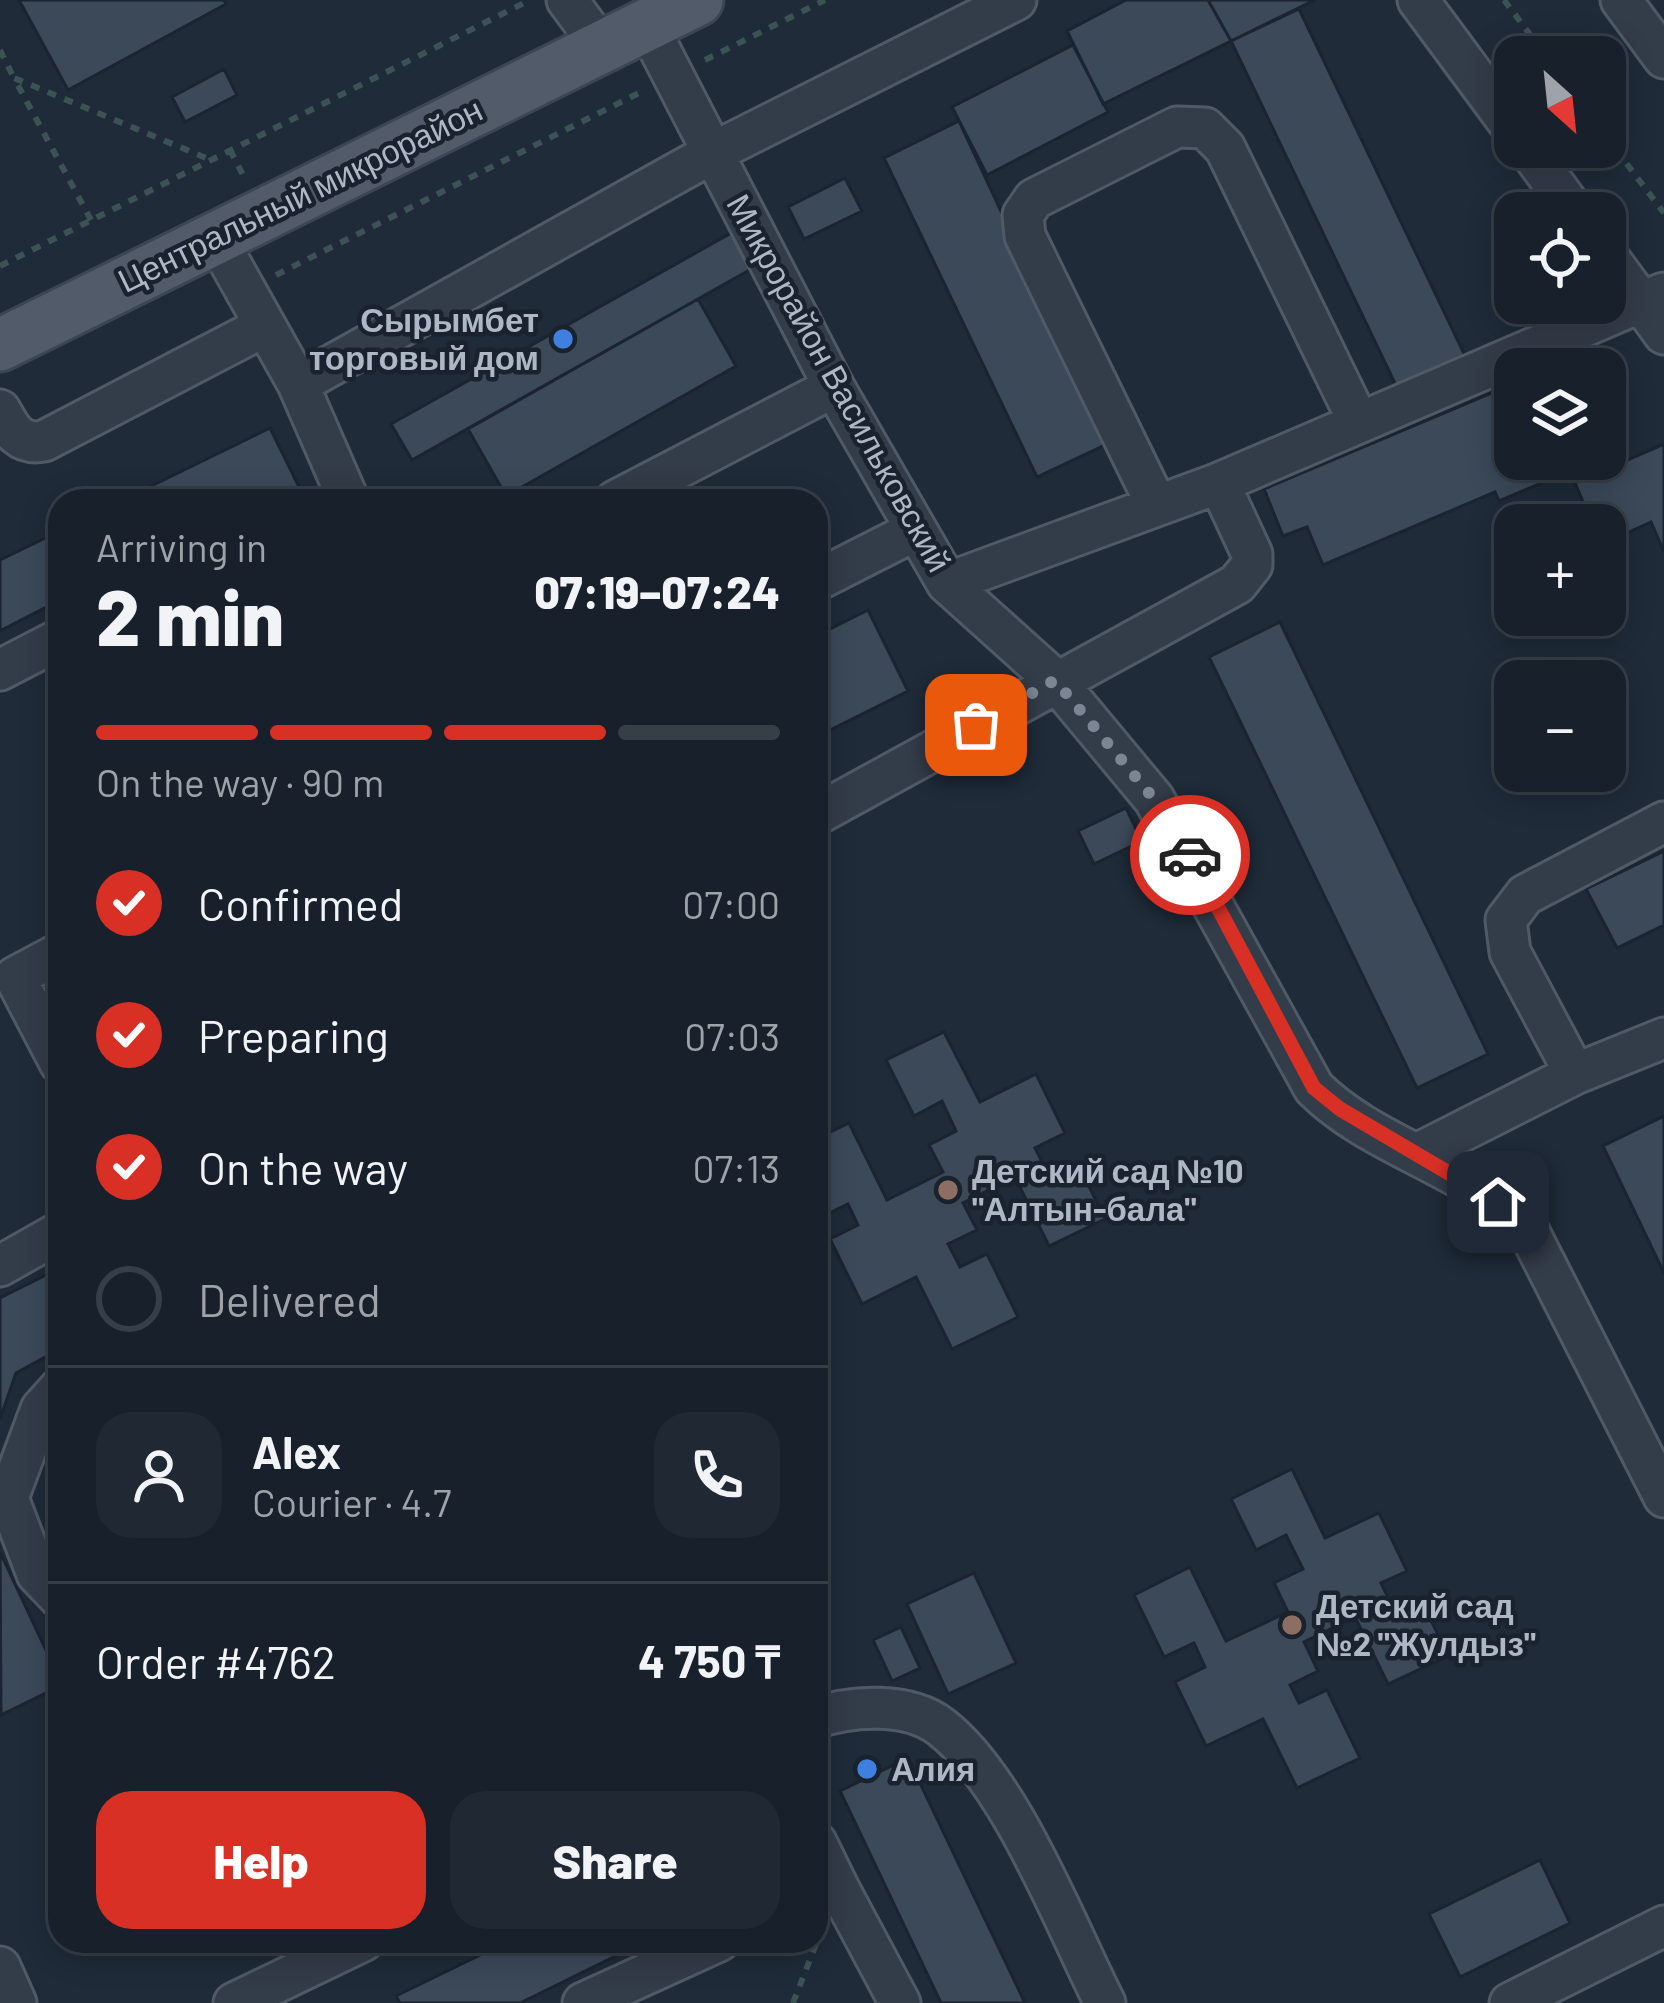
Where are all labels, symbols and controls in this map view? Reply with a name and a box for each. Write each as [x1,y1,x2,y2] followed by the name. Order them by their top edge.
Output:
[1494,36,1626,168] north arrow
[1494,36,1626,792] map controls
[111,88,488,300] street label: Центральный микрорайон
[719,187,960,578] street label: Микрорайон Васильковский
[1494,192,1626,324] button: locate
[309,299,539,377] place label: Сырымбет торговый дом
[550,326,576,352] marker: Сырымбет торговый дом
[1494,348,1626,480] button: layers
[1494,504,1626,636] button: +
[96,523,267,570] text: Arriving in
[534,564,780,618] text: 07:19–07:24
[96,568,284,662] text: 2 min
[1494,660,1626,792] button: −
[925,674,1027,776] pin
[943,692,1009,758] icon: bag
[96,758,384,805] text: On the way · 90 m
[1130,795,1250,915] courier
[1157,822,1223,888] icon: car
[96,870,162,936] icon: check
[198,876,403,930] text: Confirmed
[682,880,780,927] text: 07:00
[96,1002,162,1068] icon: check
[198,1008,389,1062] text: Preparing
[684,1012,780,1059] text: 07:03
[96,1134,162,1200] icon: check
[198,1140,408,1194] text: On the way
[693,1144,780,1191] text: 07:13
[972,1150,1244,1228] place label: Детский сад №10 "Алтын-бала"
[1447,1151,1549,1253] pin
[1465,1169,1531,1235] icon: home
[935,1177,961,1203] marker: Детский сад №10 "Алтын-бала"
[198,1272,381,1326] text: Delivered
[96,1412,222,1538] button: person
[654,1412,780,1538] button: phone
[252,1424,341,1478] text: Alex
[252,1478,452,1525] text: Courier · 4.7
[1316,1585,1536,1663] place label: Детский сад №2 "Жулдыз"
[1279,1612,1305,1638] marker: Детский сад №2 "Жулдыз"
[638,1633,780,1687] text: 4 750 ₸
[96,1634,336,1688] text: Order #4762
[891,1748,975,1788] place label: Алия
[854,1756,880,1782] marker: Алия
[96,1791,426,1929] button: Help
[450,1791,780,1929] button: Share

